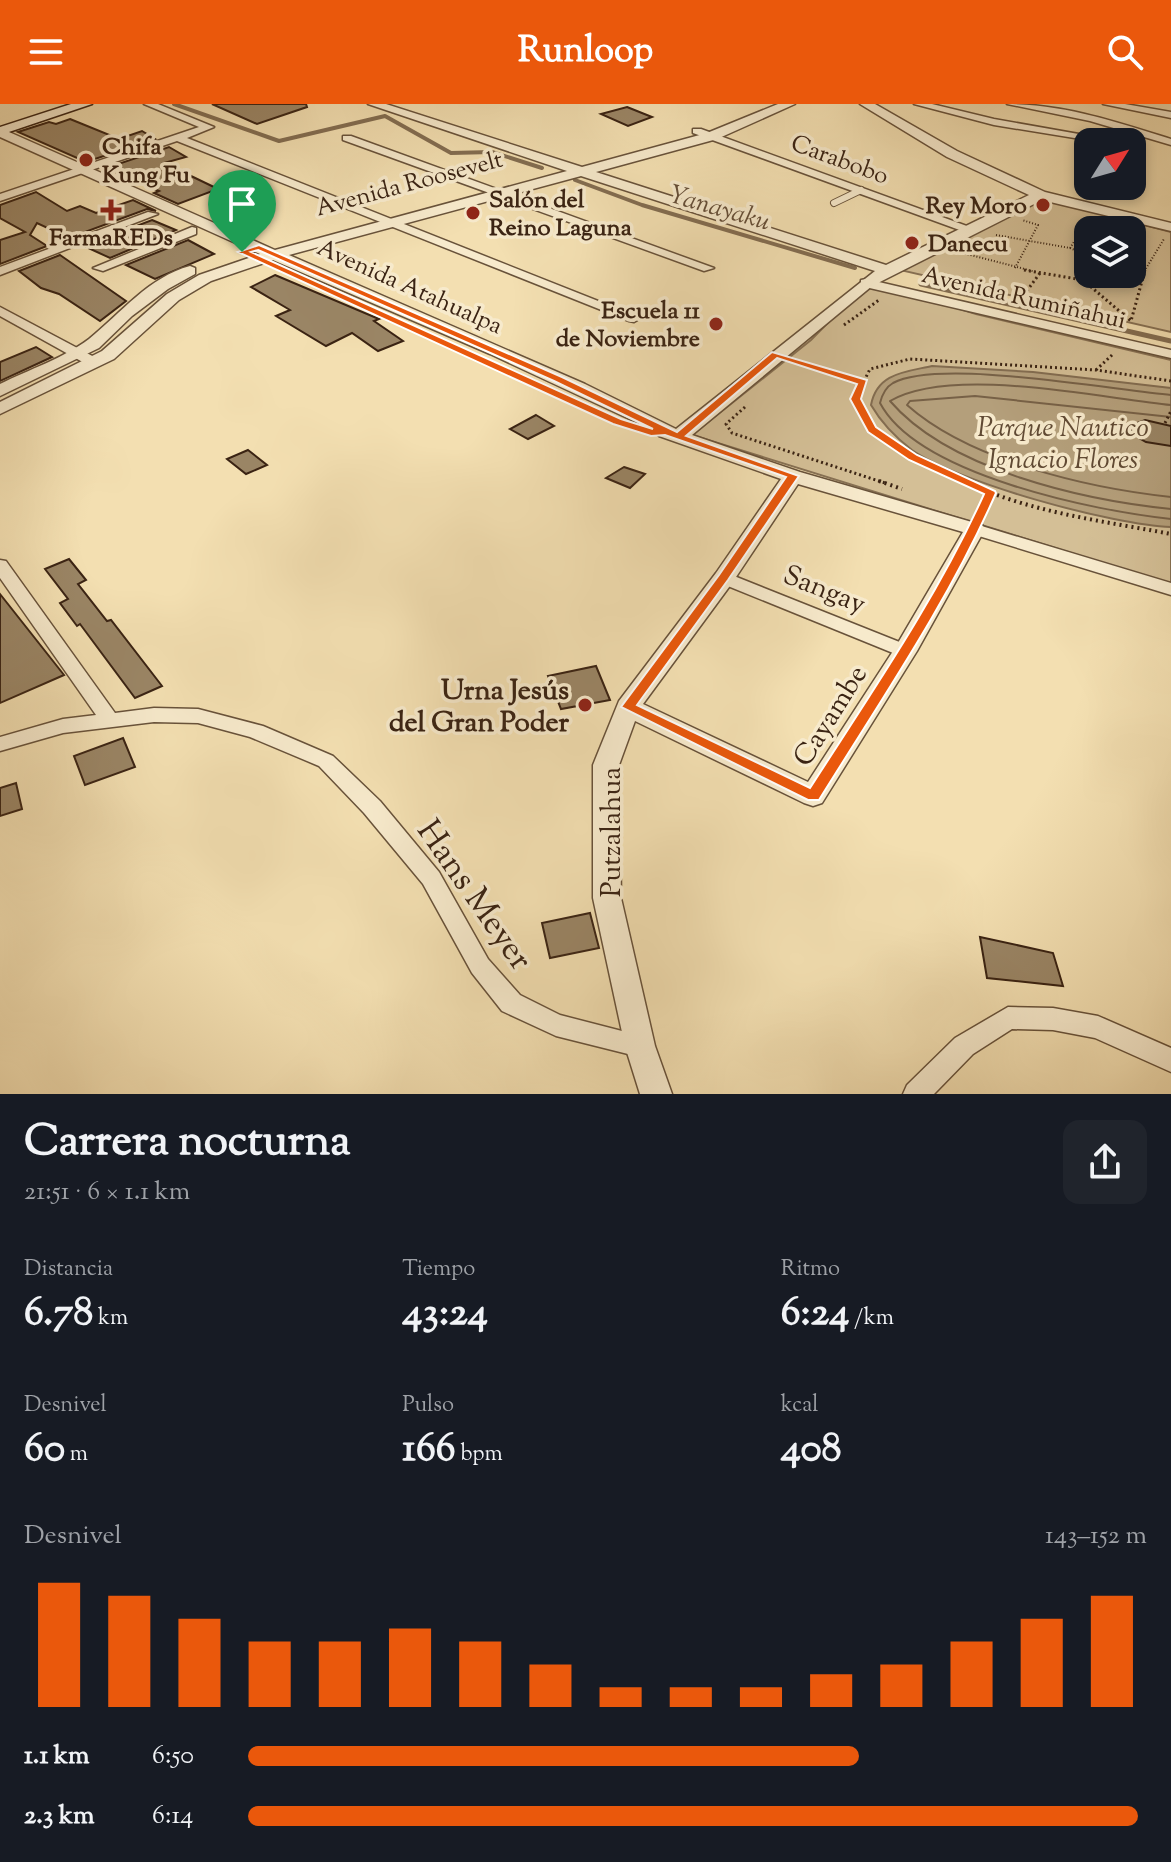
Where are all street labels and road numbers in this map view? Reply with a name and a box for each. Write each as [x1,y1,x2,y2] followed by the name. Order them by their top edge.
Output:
[786,127,893,194] street label: Carabobo
[312,144,507,226] street label: Avenida Roosevelt
[311,232,507,344] street label: Avenida Atahualpa
[918,259,1129,339] street label: Avenida Rumiñahui
[777,556,871,625] street label: Sangay
[785,658,878,775] street label: Cayambe
[593,767,633,897] street label: Putzalahua
[403,811,543,982] street label: Hans Meyer

